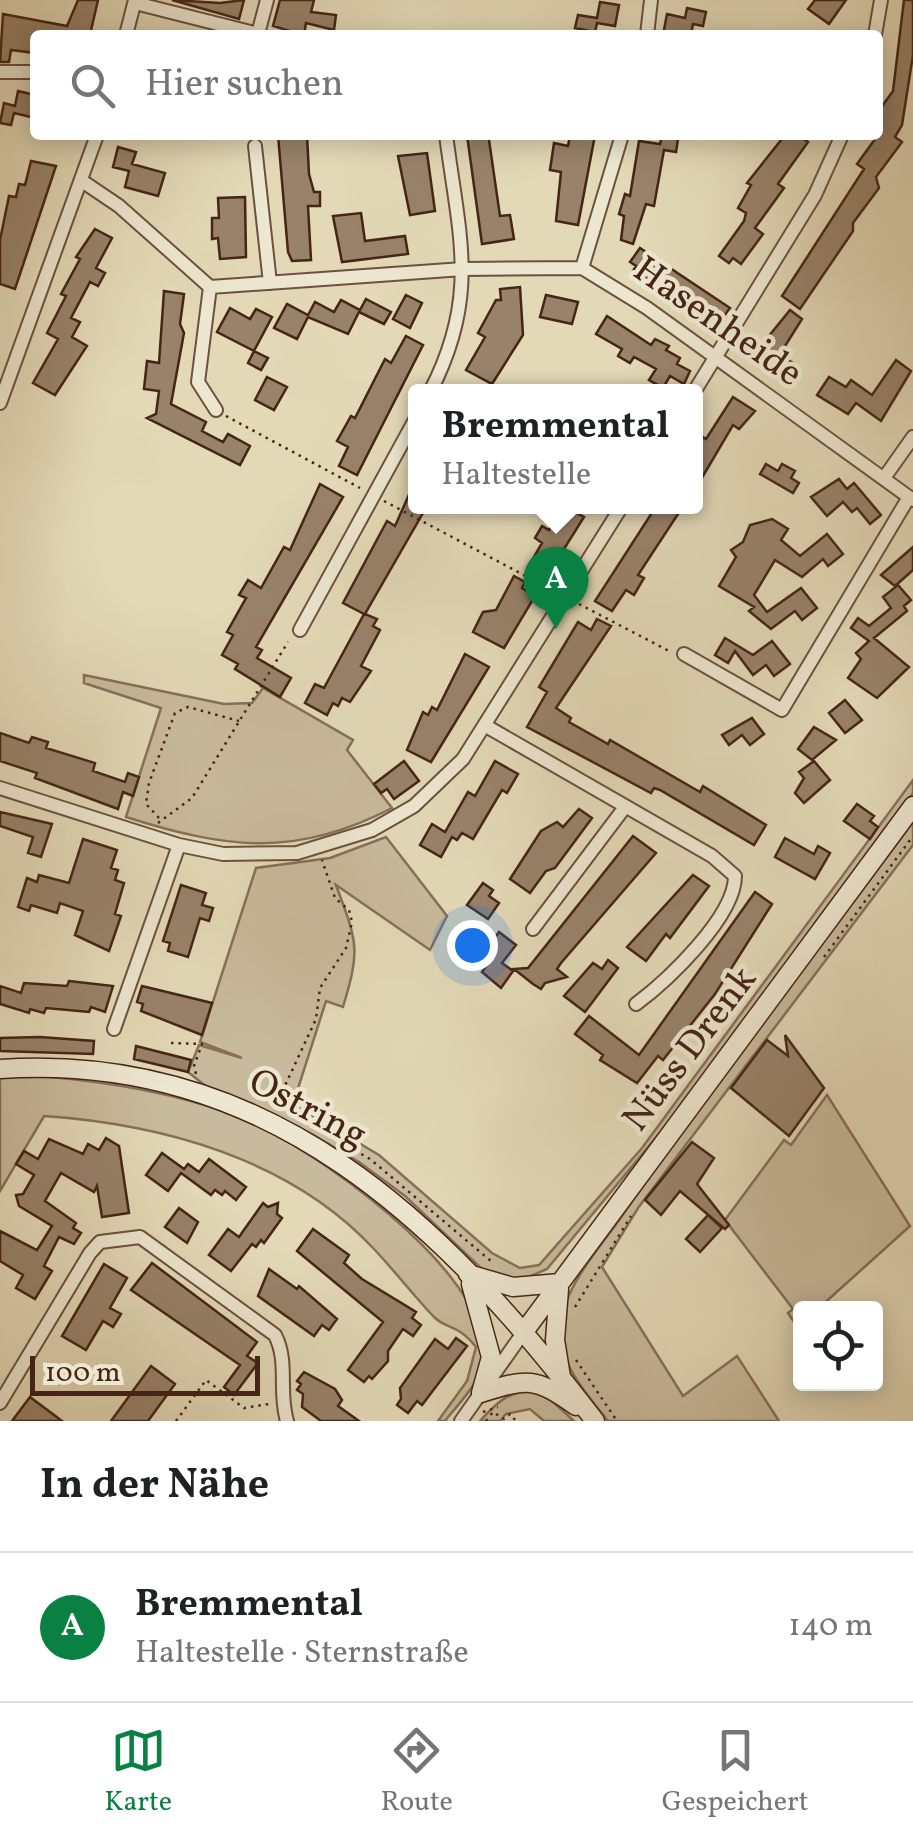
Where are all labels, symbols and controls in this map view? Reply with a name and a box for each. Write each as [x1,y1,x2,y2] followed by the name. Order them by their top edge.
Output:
[30,30,883,140] search box
[65,58,120,113] icon: search
[145,59,344,112] text: Hier suchen
[622,245,812,401] street label: Hasenheide
[408,384,703,514] popup
[442,401,669,454] text: Bremmental
[442,454,591,498] text: Haltestelle
[524,546,588,629] pin: A
[447,920,498,971] your location
[611,956,771,1144] street label: Nüss Drenk
[239,1057,375,1163] street label: Ostring
[793,1301,883,1391] map controls
[793,1301,883,1391] button: locate
[30,1351,260,1396] scale bar
[45,1354,120,1393] text: 100 m
[40,1457,269,1516] text: In der Nähe
[135,1579,363,1632] text: Bremmental
[61,1605,84,1649] text: A
[788,1605,873,1649] text: 140 m
[135,1632,469,1676] text: Haltestelle · Sternstraße
[104,1723,172,1822] tab: Karte
[381,1723,453,1822] tab: Route
[662,1723,809,1822] tab: Gespeichert

